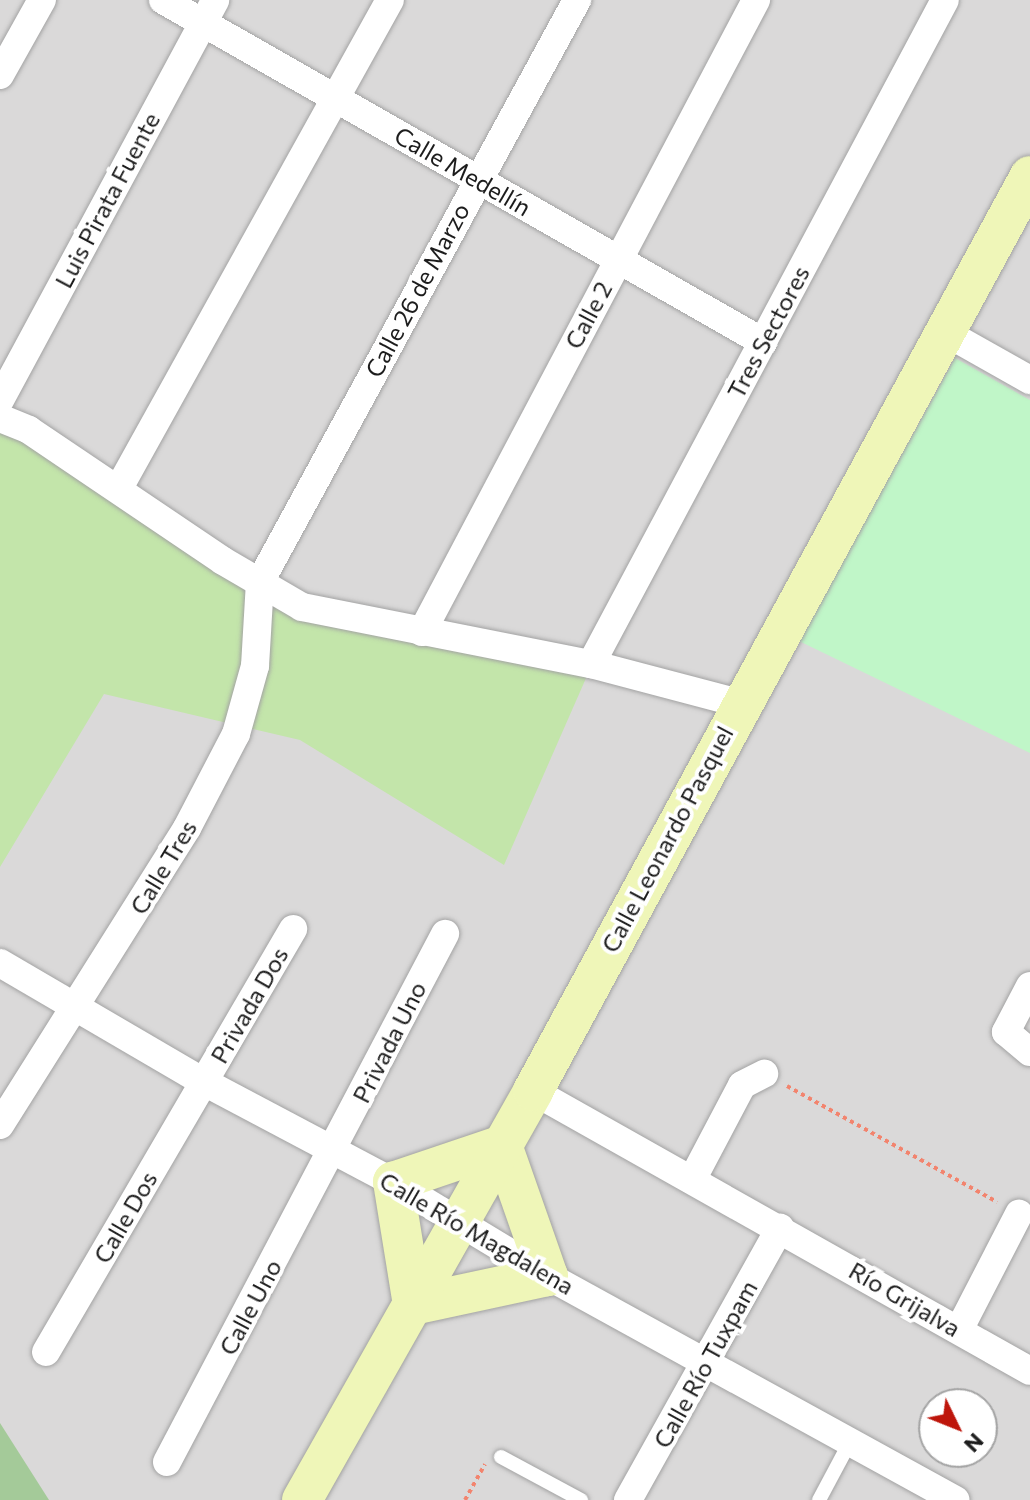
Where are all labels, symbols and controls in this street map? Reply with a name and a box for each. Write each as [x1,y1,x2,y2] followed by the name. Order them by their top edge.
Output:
[49,107,165,293] street label: Luis Pirata Fuente
[390,120,536,222] street label: Calle Medellín
[359,198,475,382] street label: Calle 26 de Marzo
[721,261,815,403] street label: Tres Sectores
[558,277,618,353] street label: Calle 2
[595,721,739,957] street label: Calle Leonardo Pasquel
[124,815,202,919] street label: Calle Tres
[204,942,294,1068] street label: Privada Dos
[346,977,432,1107] street label: Privada Uno
[87,1166,163,1268] street label: Calle Dos
[375,1166,579,1300] street label: Calle Río Magdalena
[213,1254,287,1360] street label: Calle Uno
[844,1256,966,1342] street label: Río Grijalva
[647,1275,763,1453] street label: Calle Río Tuxpam
[918,1388,998,1468] north arrow
[959,1428,990,1459] text: N

